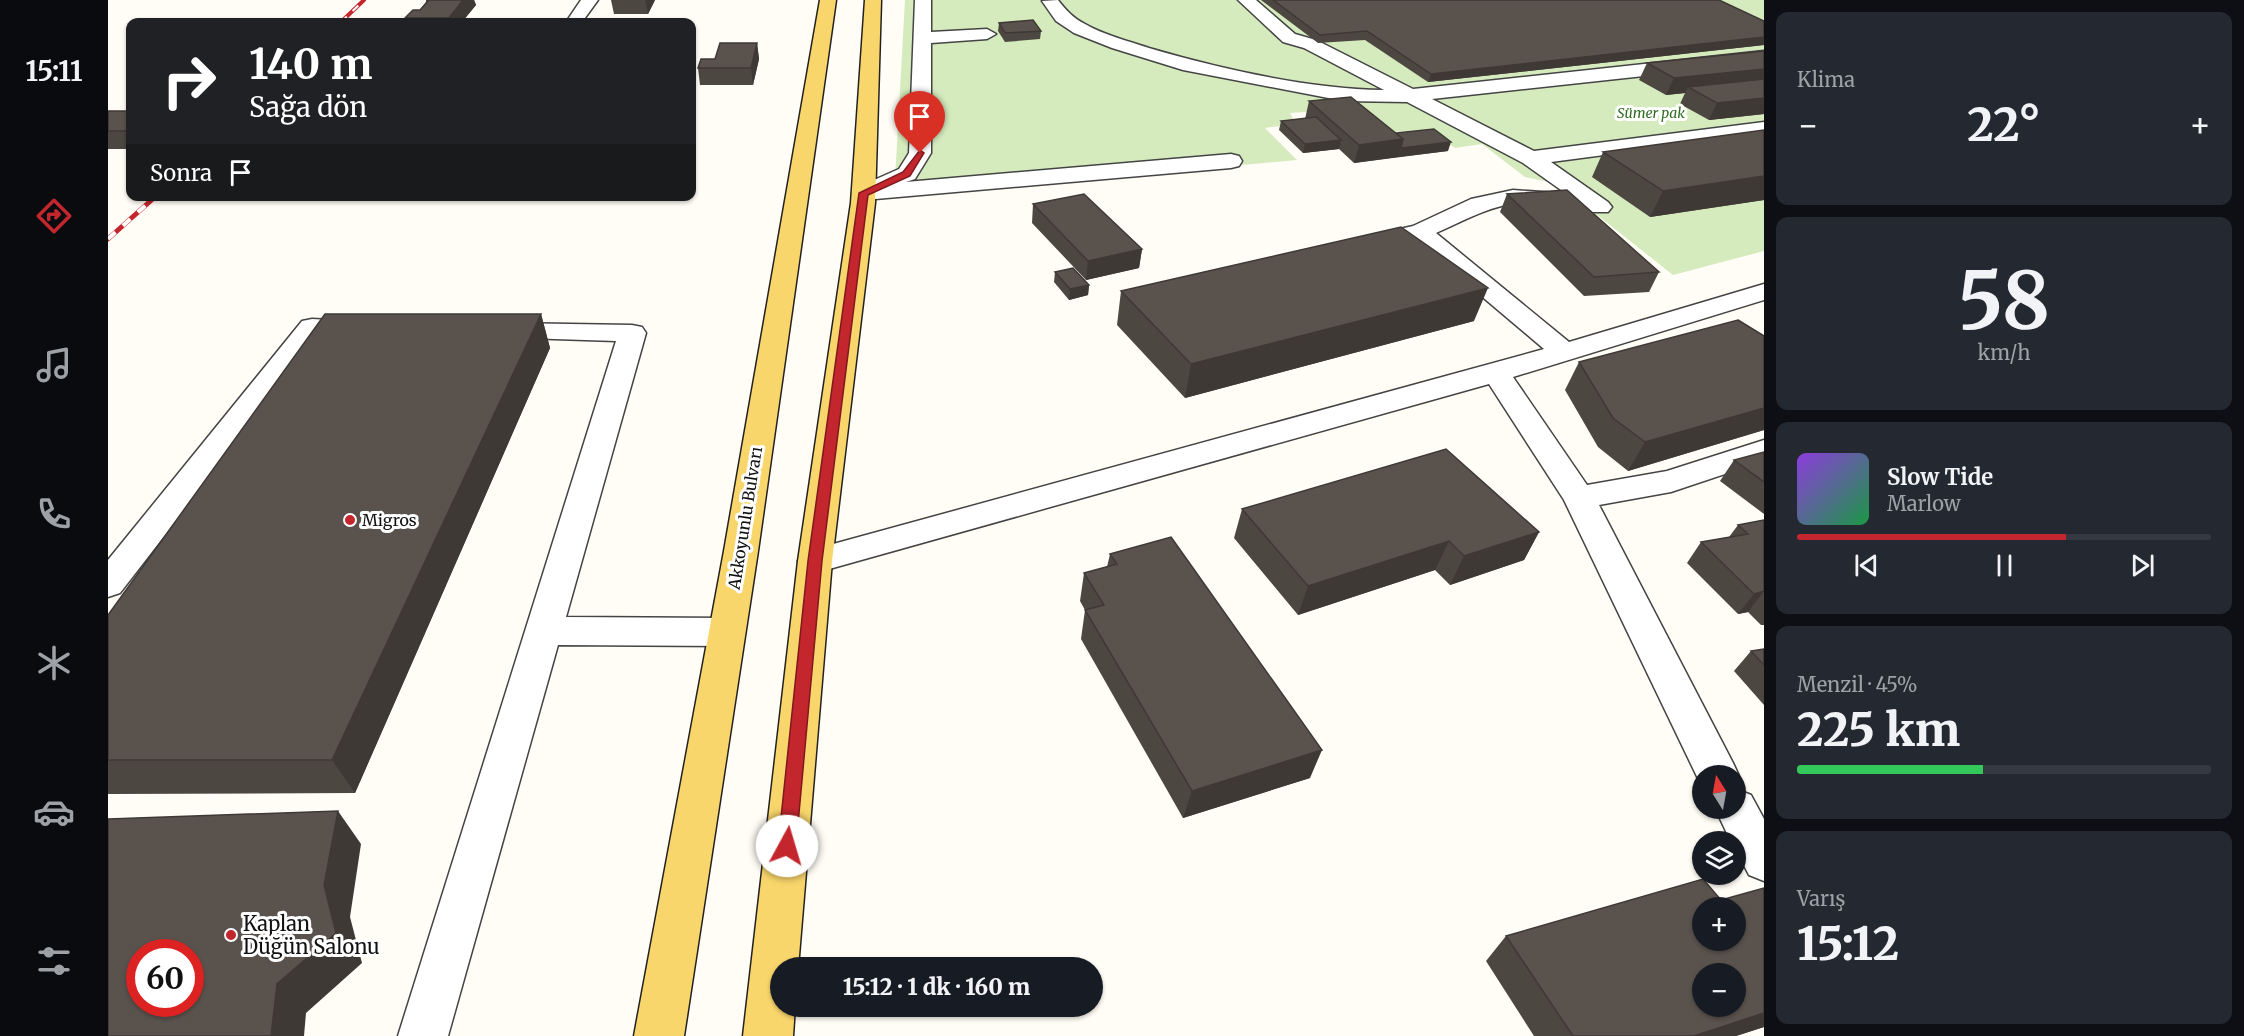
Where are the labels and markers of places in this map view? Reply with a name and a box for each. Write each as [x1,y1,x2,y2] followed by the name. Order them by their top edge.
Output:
[894,91,945,153] pin
[362,510,417,530] place label: Migros
[343,513,357,527] marker: Migros
[243,911,380,959] place label: Kaplan Düğün Salonu
[224,928,238,942] marker: Kaplan Düğün Salonu

